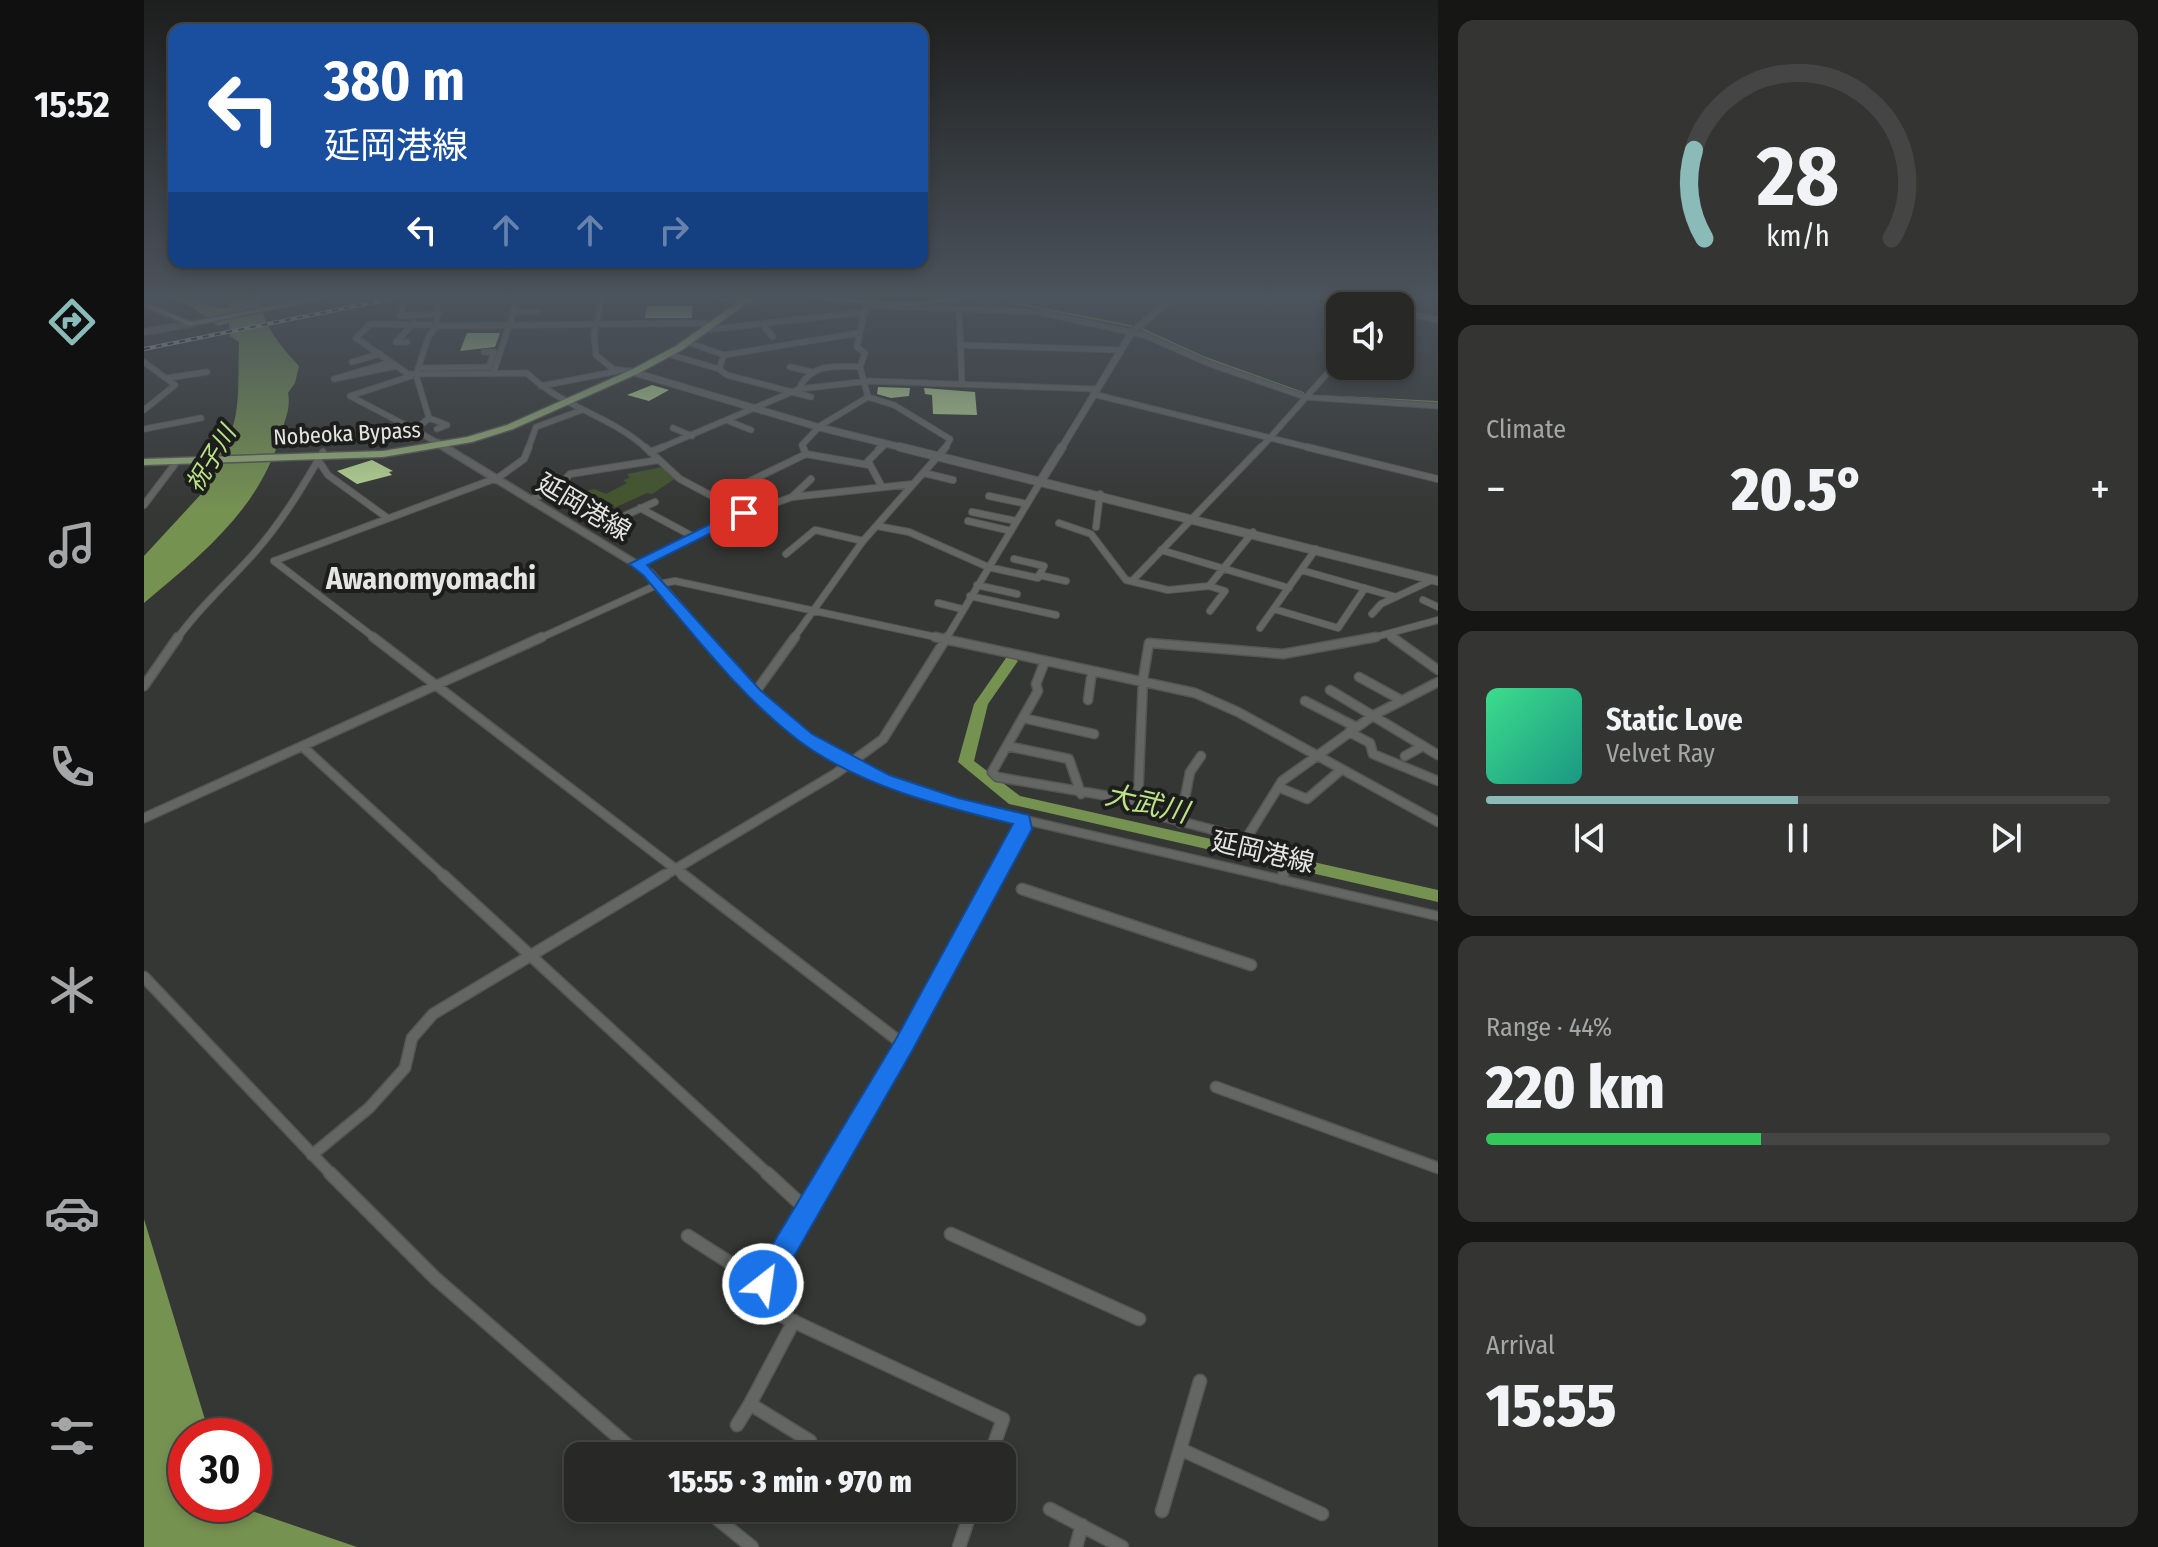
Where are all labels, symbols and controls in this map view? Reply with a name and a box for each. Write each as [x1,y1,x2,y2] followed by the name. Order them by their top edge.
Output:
[324,48,465,115] text: 380 m
[192,56,296,160] icon: left
[34,83,110,127] text: 15:52
[324,124,468,168] text: 延岡港線
[1756,126,1839,226] text: 28
[400,208,444,252] icon: left
[484,208,528,252] icon: ahead
[568,208,612,252] icon: ahead
[652,208,696,252] icon: right
[1766,219,1830,254] text: km/h
[1326,292,1414,380] map controls
[1326,292,1414,380] button: sound
[44,294,100,350] icon: directions
[1486,414,1566,445] text: Climate
[273,416,421,451] street label: Nobeoka Bypass
[180,418,243,497] water label: 祝子川
[1731,454,1865,526] text: 20.5°
[1486,463,1506,516] text: −
[2090,463,2110,516] text: +
[531,467,636,548] street label: 延岡港線
[710,479,778,547] pin
[722,491,766,535] icon: arrive
[44,517,100,573] icon: music
[325,561,536,597] district label: Awanomyomachi
[1606,702,1743,738] text: Static Love
[1606,738,1715,769] text: Velvet Ray
[44,739,100,795] icon: phone
[1102,778,1194,830] water label: 大武川
[1568,816,1612,860] icon: previous
[1776,816,1820,860] icon: pause
[1984,816,2028,860] icon: next
[1209,826,1317,879] street label: 延岡港線
[44,962,100,1018] icon: climate
[1486,1012,1612,1043] text: Range · 44%
[1486,1052,1665,1124] text: 220 km
[44,1185,100,1241] icon: car
[721,1242,805,1326] position arrow
[1486,1330,1555,1361] text: Arrival
[1486,1370,1616,1442] text: 15:55
[44,1408,100,1464] icon: filters
[168,1418,272,1522] speed limit sign: 30
[668,1464,912,1500] text: 15:55 · 3 min · 970 m

